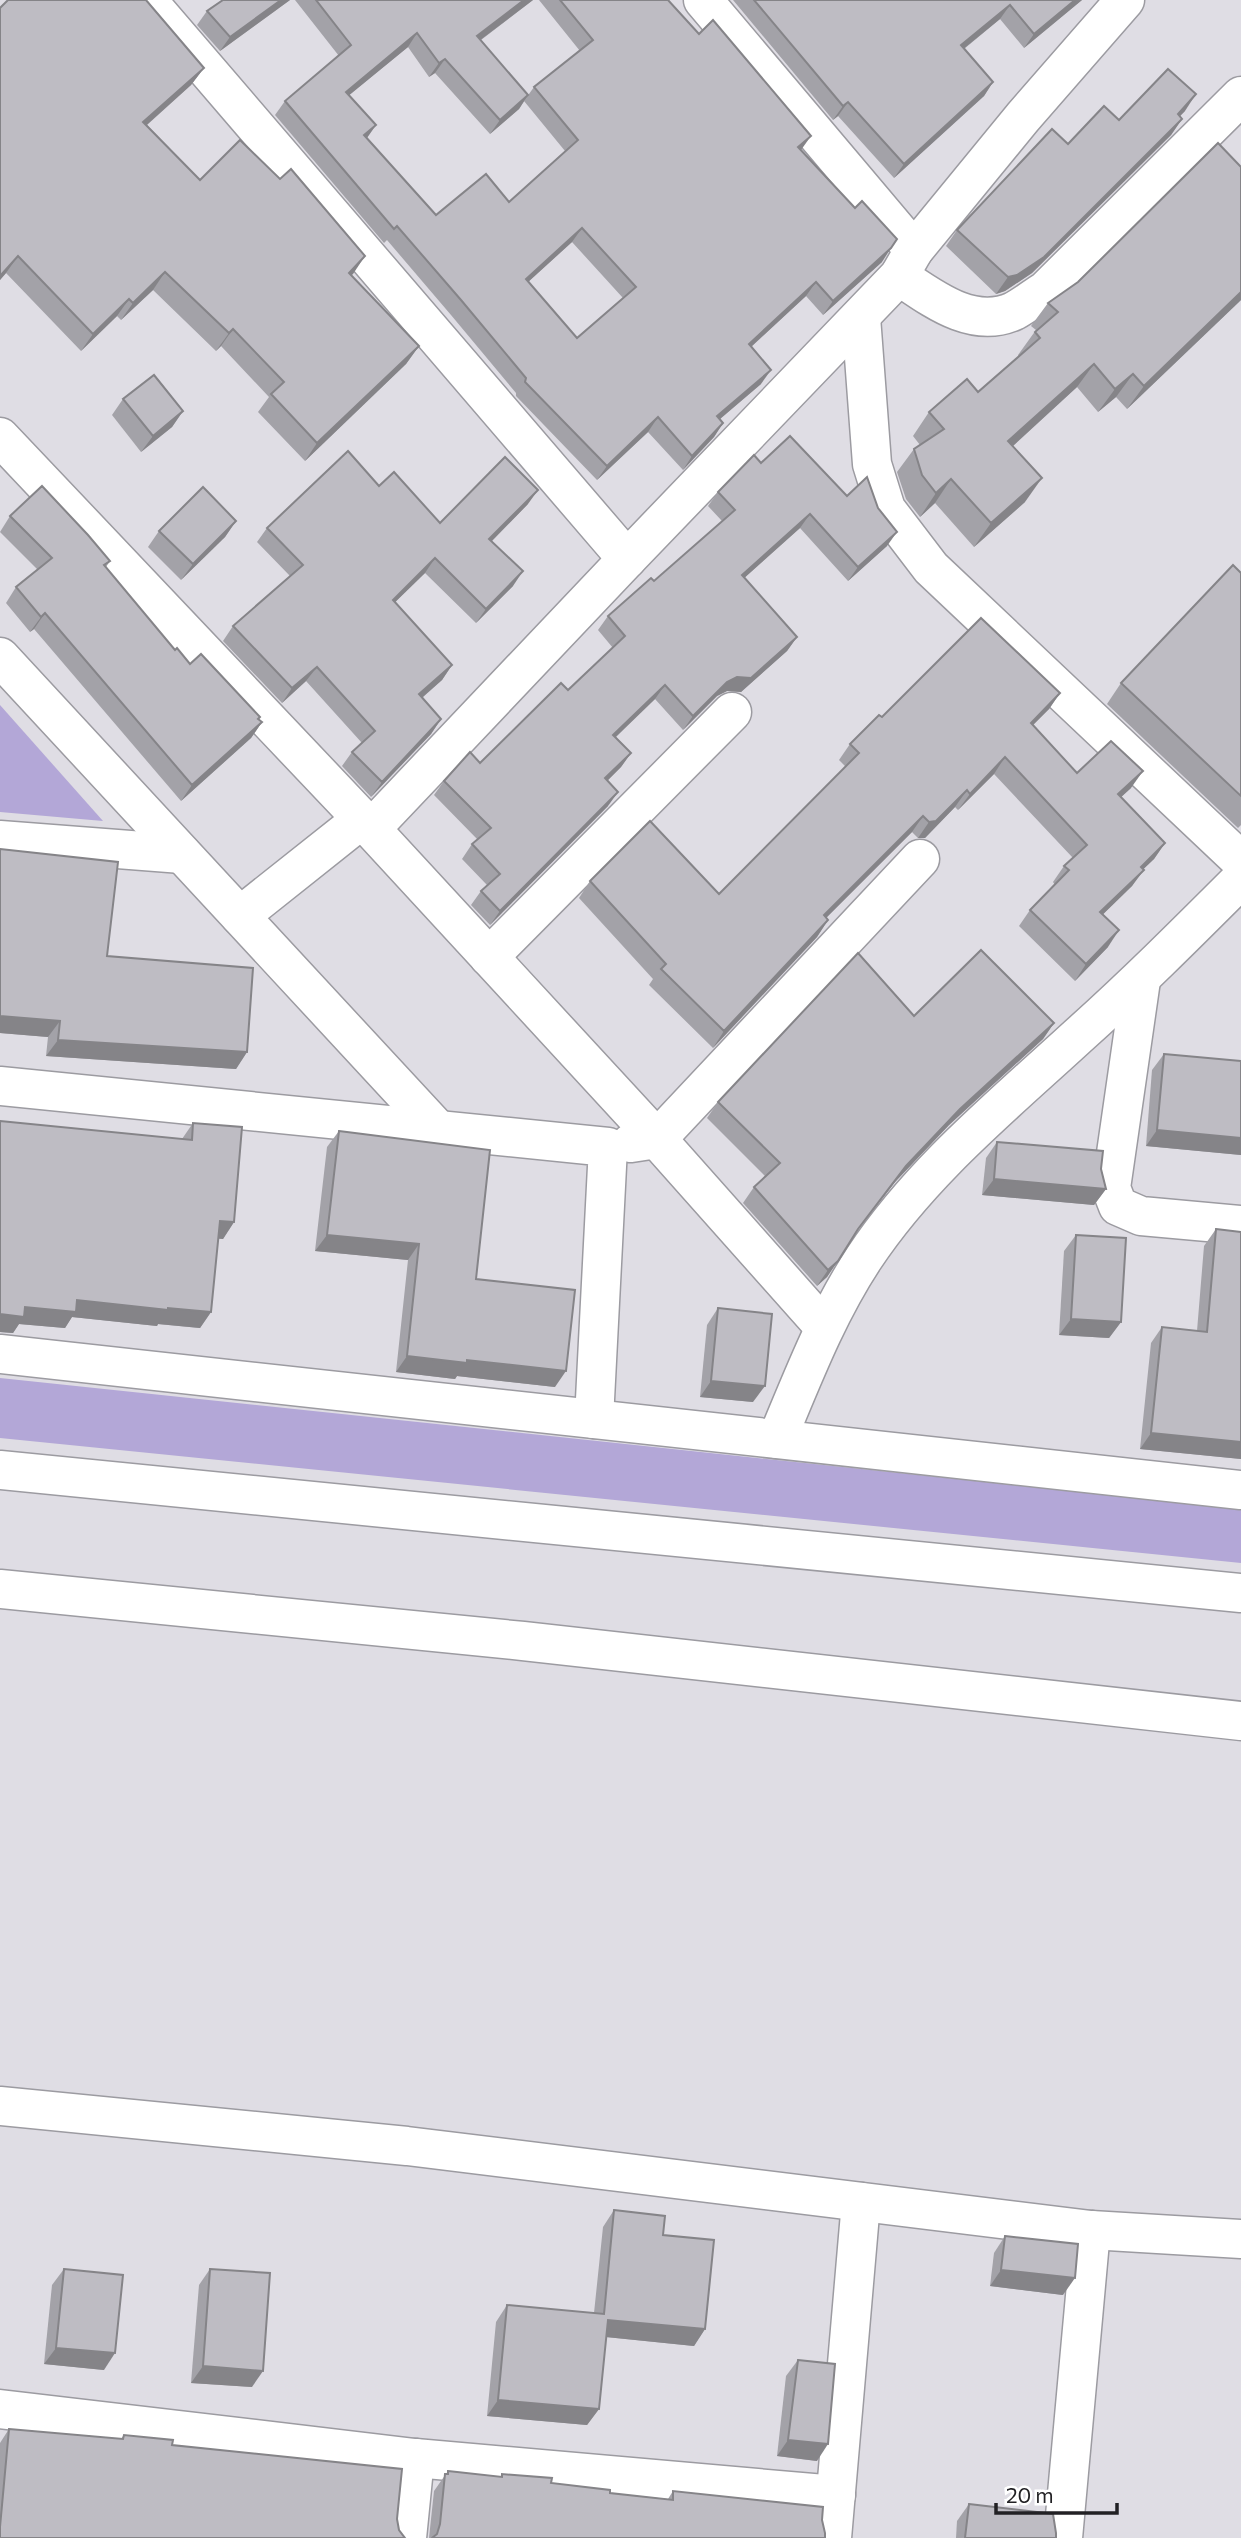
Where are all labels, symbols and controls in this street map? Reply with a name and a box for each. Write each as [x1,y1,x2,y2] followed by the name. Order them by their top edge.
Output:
[996,2472,1117,2516] scale bar
[1006,2482,1054,2507] text: 20 m

